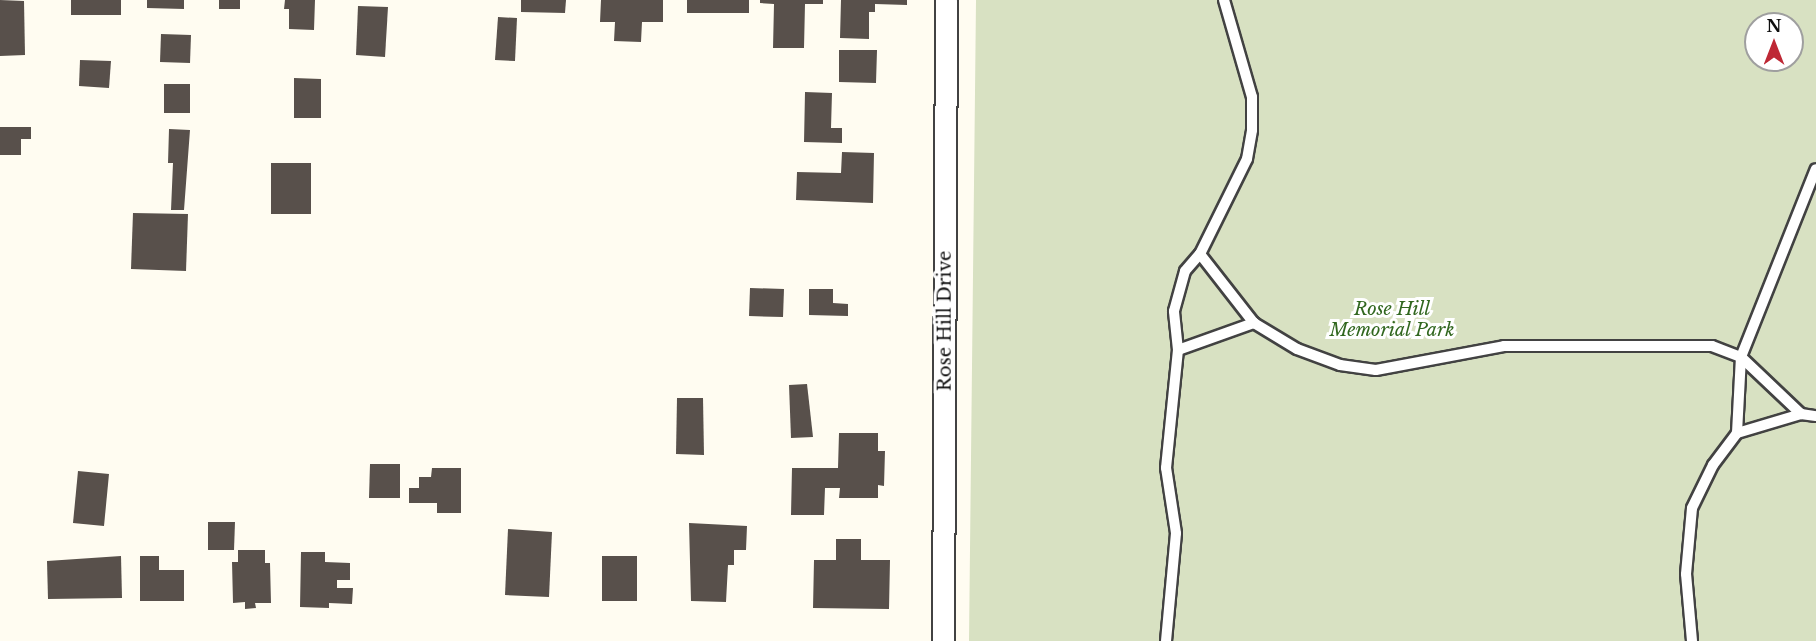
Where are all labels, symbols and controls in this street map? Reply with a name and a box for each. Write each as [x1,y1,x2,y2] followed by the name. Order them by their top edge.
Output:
[1744,12,1804,72] north arrow
[1766,16,1782,36] text: N
[934,251,956,391] street label: Rose Hill Drive
[1329,299,1455,342] park label: Rose Hill Memorial Park

